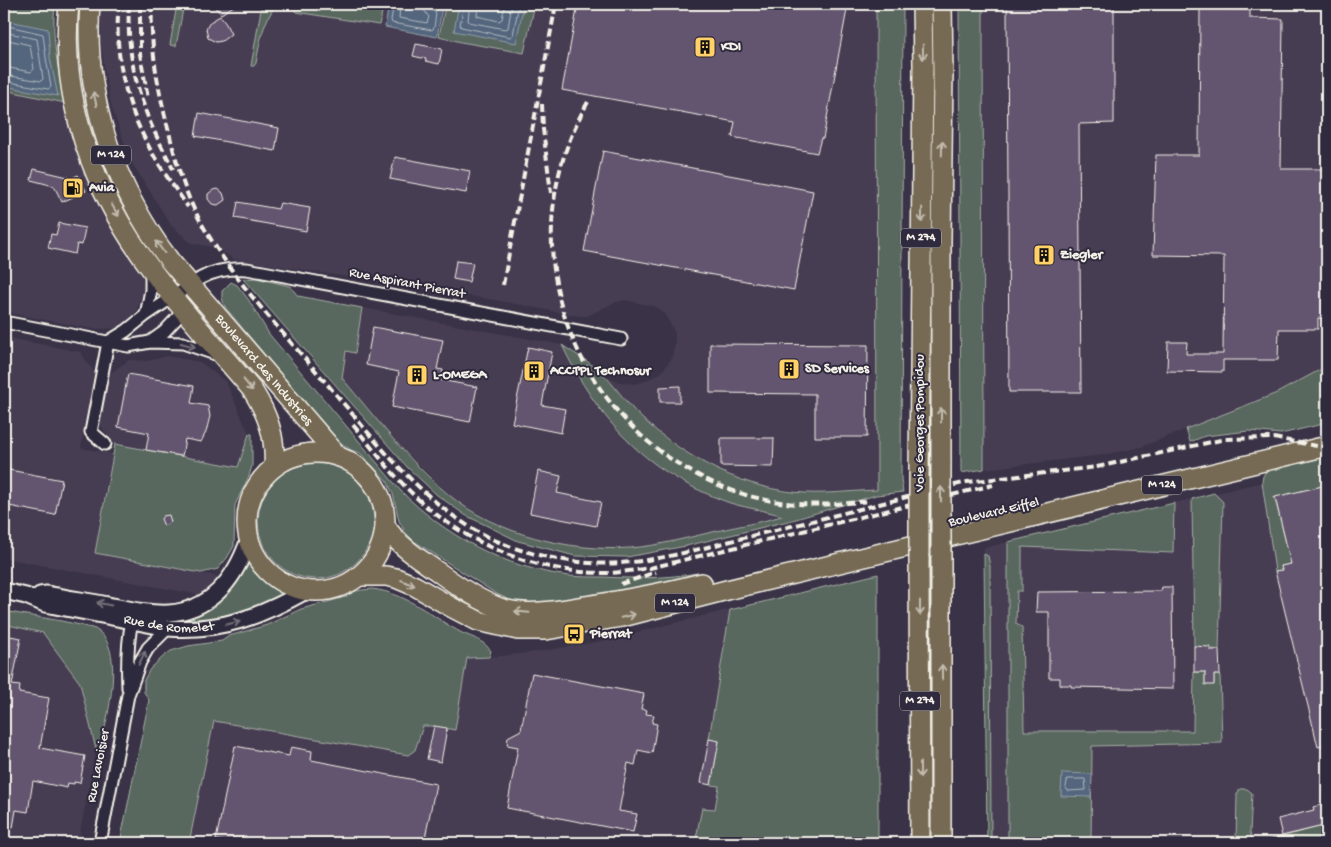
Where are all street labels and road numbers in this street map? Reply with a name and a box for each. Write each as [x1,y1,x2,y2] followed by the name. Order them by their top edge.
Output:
[91,146,131,164] road number: M 124
[901,228,941,248] road number: M 274
[348,264,468,304] street label: Rue Aspirant Pierrat
[211,310,317,430] street label: Boulevard des Industries
[912,354,929,493] street label: Voie Georges Pompidou
[1142,476,1182,494] road number: M 124
[946,494,1041,532] street label: Boulevard Eiffel
[655,594,695,612] road number: M 124
[122,611,216,637] street label: Rue de Romelet
[900,691,940,710] road number: M 274
[84,727,115,804] street label: Rue Lavoisier

